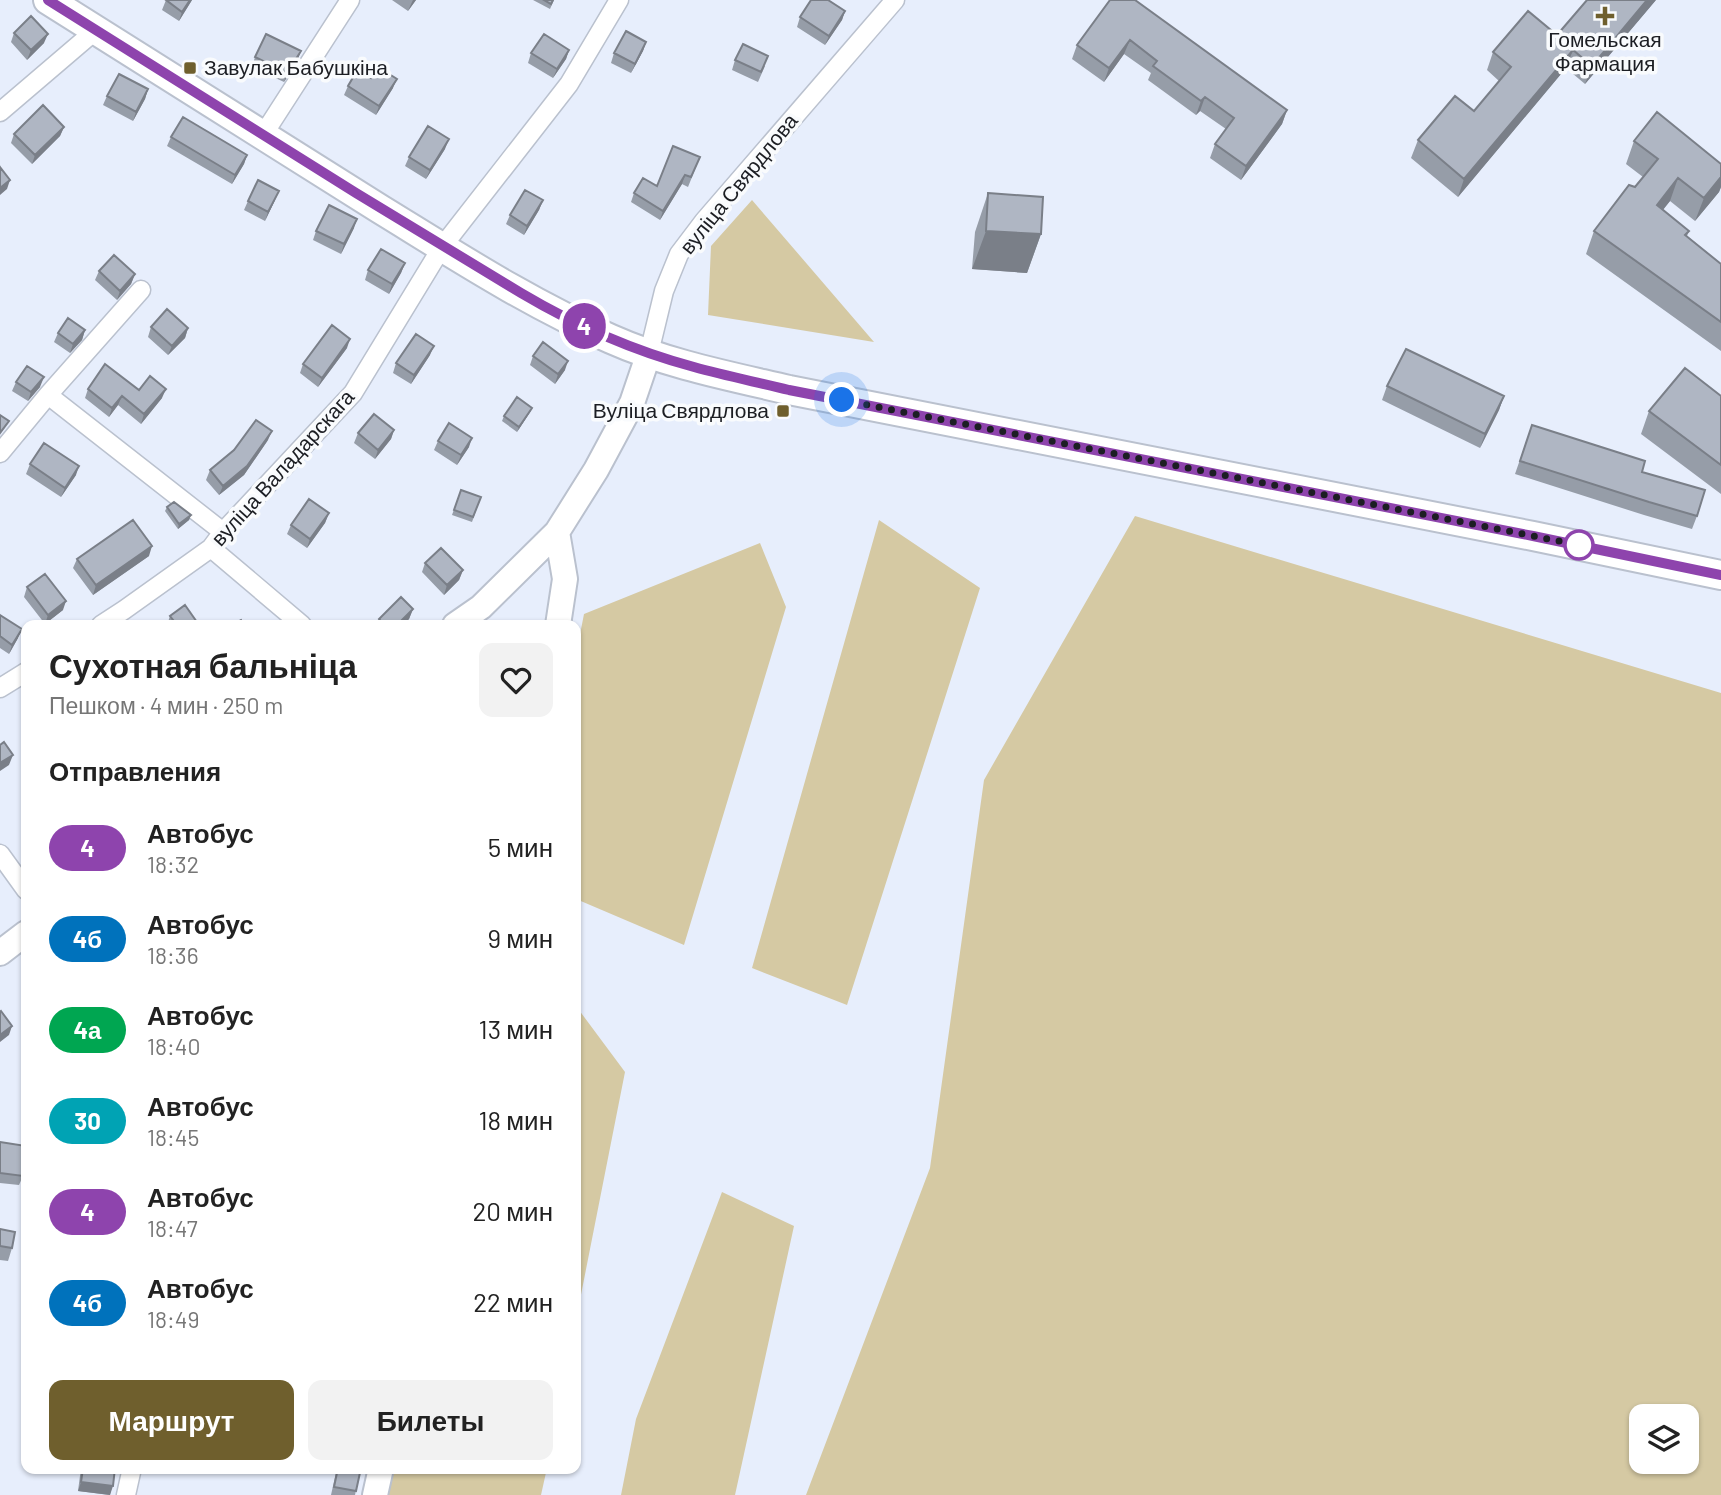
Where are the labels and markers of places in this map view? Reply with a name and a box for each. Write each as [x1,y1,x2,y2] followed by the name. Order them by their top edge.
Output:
[1597,8,1613,24] marker: Гомельская Фармация
[1548,26,1662,75] place label: Гомельская Фармация
[204,54,388,79] place label: Завулак Бабушкіна
[182,60,198,76] marker: Завулак Бабушкіна
[593,397,769,422] place label: Вуліца Свярдлова
[775,403,791,419] marker: Вуліца Свярдлова
[1564,530,1594,560] unlabelled marker

